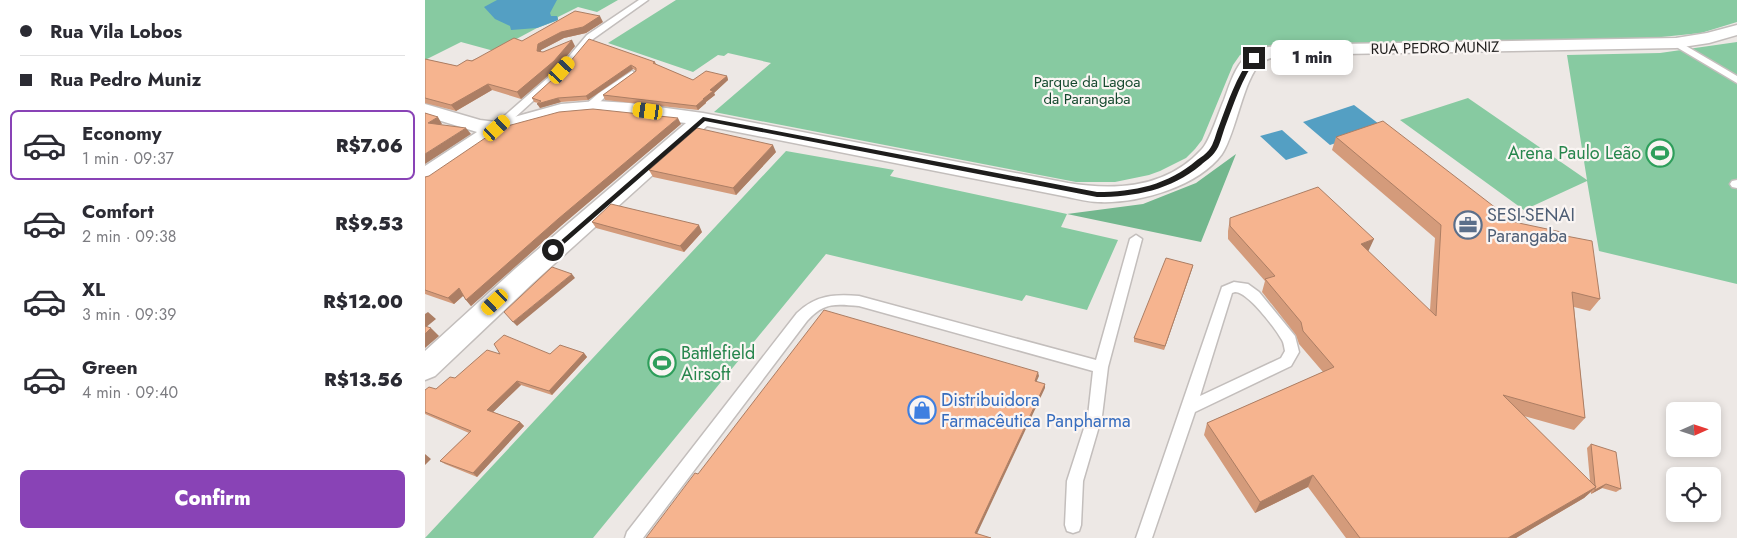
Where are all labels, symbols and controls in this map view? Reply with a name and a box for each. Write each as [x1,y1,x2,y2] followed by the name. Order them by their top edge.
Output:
[50,18,182,45] text: Rua Vila Lobos
[1370,36,1500,60] street label: RUA PEDRO MUNIZ
[1271,40,1354,76] callout: 1 min
[1292,46,1332,69] text: 1 min
[1243,47,1265,69] route end
[546,54,577,86] car
[50,66,201,93] text: Rua Pedro Muniz
[1034,71,1140,110] park label: Parque da Lagoa da Parangaba
[632,101,663,121] car
[480,112,513,144] car
[82,120,162,147] text: Economy
[22,123,67,168] icon: car
[336,132,403,159] text: R$7.06
[1645,138,1675,168] sports icon: Arena Paulo Leão
[1508,140,1641,166] place label: Arena Paulo Leão
[82,147,174,170] text: 1 min · 09:37
[82,198,154,225] text: Comfort
[22,201,67,246] icon: car
[1487,202,1575,249] place label: SESI-SENAI Parangaba
[335,210,403,237] text: R$9.53
[1453,210,1483,240] office icon: SESI-SENAI Parangaba
[82,225,176,248] text: 2 min · 09:38
[542,239,564,261] route start
[82,276,105,303] text: XL
[22,279,67,324] icon: car
[478,286,511,318] car
[323,288,403,315] text: R$12.00
[82,303,177,326] text: 3 min · 09:39
[681,340,755,387] place label: Battlefield Airsoft
[647,348,677,378] sports icon: Battlefield Airsoft
[82,354,138,381] text: Green
[22,357,67,402] icon: car
[324,366,403,393] text: R$13.56
[82,381,178,404] text: 4 min · 09:40
[941,387,1131,434] place label: Distribuidora Farmacêutica Panpharma
[907,395,937,425] shop icon: Distribuidora Farmacêutica Panpharma
[1666,402,1721,458] north arrow
[1666,402,1721,522] map controls
[1666,467,1721,522] button: locate
[20,470,405,528] button: Confirm

